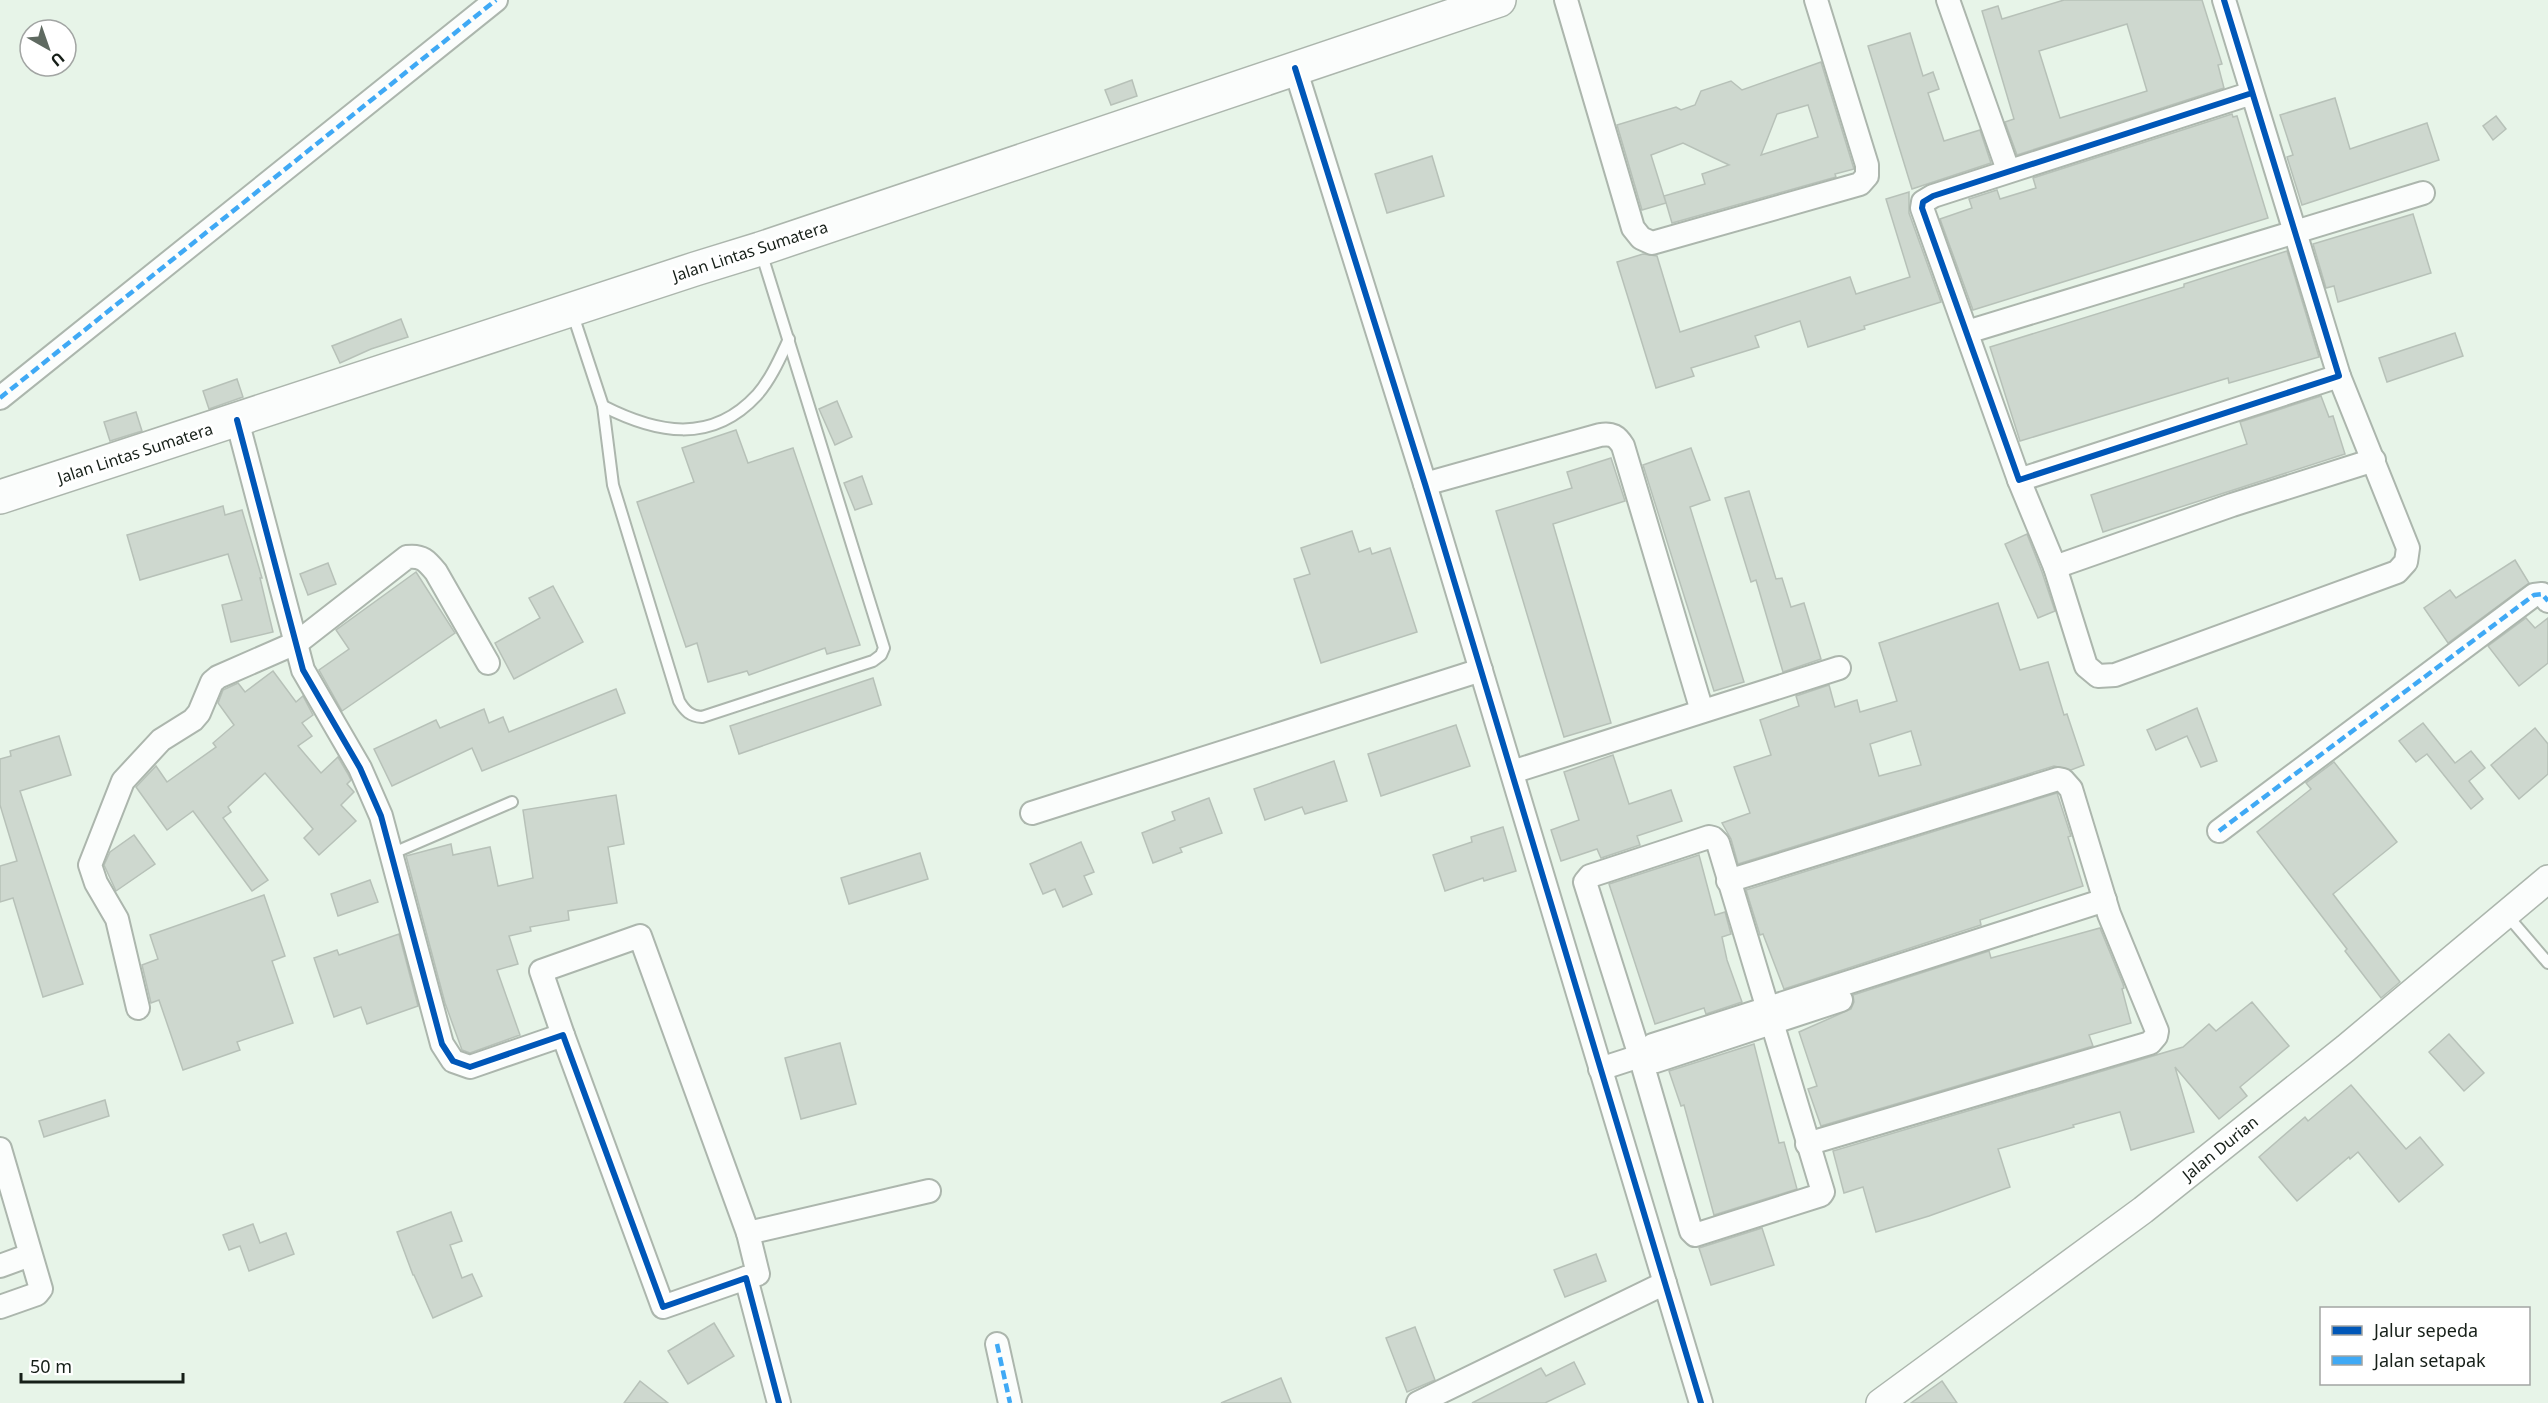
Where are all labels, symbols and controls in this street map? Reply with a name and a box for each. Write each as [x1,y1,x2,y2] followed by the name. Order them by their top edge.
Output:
[18,18,78,78] north arrow
[46,47,69,72] text: U
[668,215,831,287] street label: Jalan Lintas Sumatera
[53,417,216,489] street label: Jalan Lintas Sumatera
[2176,1111,2263,1187] street label: Jalan Durian
[2320,1307,2530,1385] legend
[2372,1318,2478,1342] text: Jalur sepeda
[21,1346,183,1384] scale bar
[2372,1348,2486,1372] text: Jalan setapak
[30,1354,72,1378] text: 50 m

